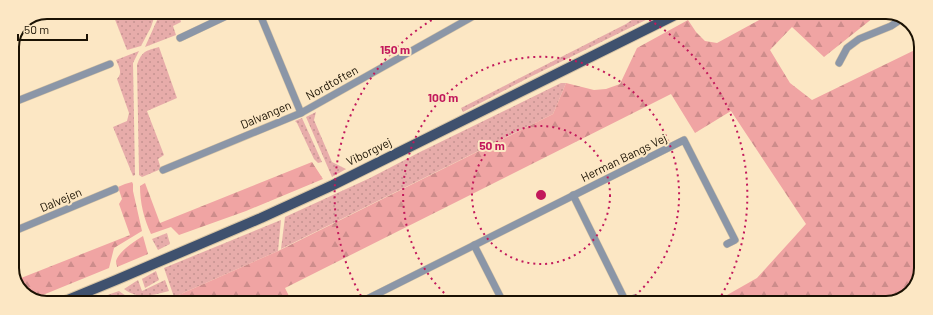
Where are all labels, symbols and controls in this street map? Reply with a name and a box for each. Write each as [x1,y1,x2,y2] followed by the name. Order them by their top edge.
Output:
[18,16,87,42] scale bar
[24,22,49,36] text: 50 m
[380,42,410,56] text: 150 m
[303,62,360,102] street label: Nordtoften
[428,90,458,104] text: 100 m
[238,97,293,131] street label: Dalvangen
[578,130,669,184] street label: Herman Bangs Vej
[344,134,394,168] street label: Viborgvej
[479,138,505,152] text: 50 m
[38,184,84,214] street label: Dalvejen
[534,188,548,202] centre of rings

